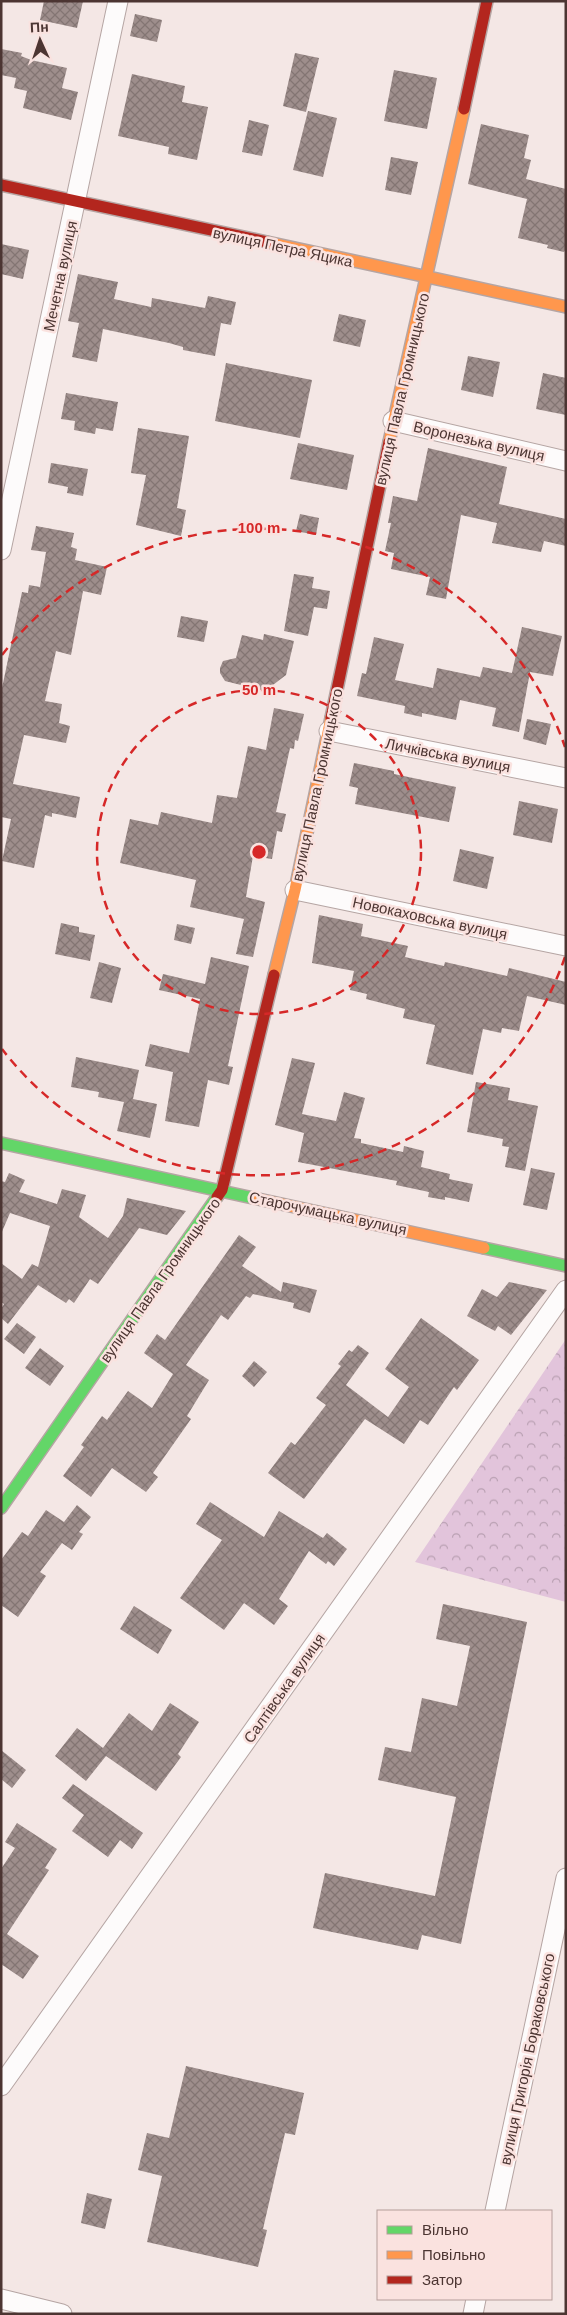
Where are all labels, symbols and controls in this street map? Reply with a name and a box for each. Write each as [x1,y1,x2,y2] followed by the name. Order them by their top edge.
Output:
[15,15,65,65] north arrow
[30,19,49,35] text: Пн
[40,219,80,333] street label: Мечетна вулиця
[212,224,355,270] street label: вулиця Петра Яцика
[372,291,432,487] street label: вулиця Павла Громницького
[412,418,546,464] street label: Воронезька вулиця
[238,519,280,536] text: 100 m
[242,681,276,698] text: 50 m
[288,687,346,883] street label: вулиця Павла Громницького
[384,735,512,775] street label: Личківська вулиця
[250,843,268,861] centre of rings
[351,893,509,943] street label: Новокаховська вулиця
[248,1188,408,1238] street label: Старочумацька вулиця
[97,1195,223,1365] street label: вулиця Павла Громницького
[240,1630,328,1746] street label: Салтівська вулиця
[496,1952,558,2166] street label: вулиця Григорія Бораковського
[377,2210,552,2300] legend
[422,2221,469,2238] text: Вільно
[422,2246,486,2263] text: Повільно
[422,2271,462,2288] text: Затор

